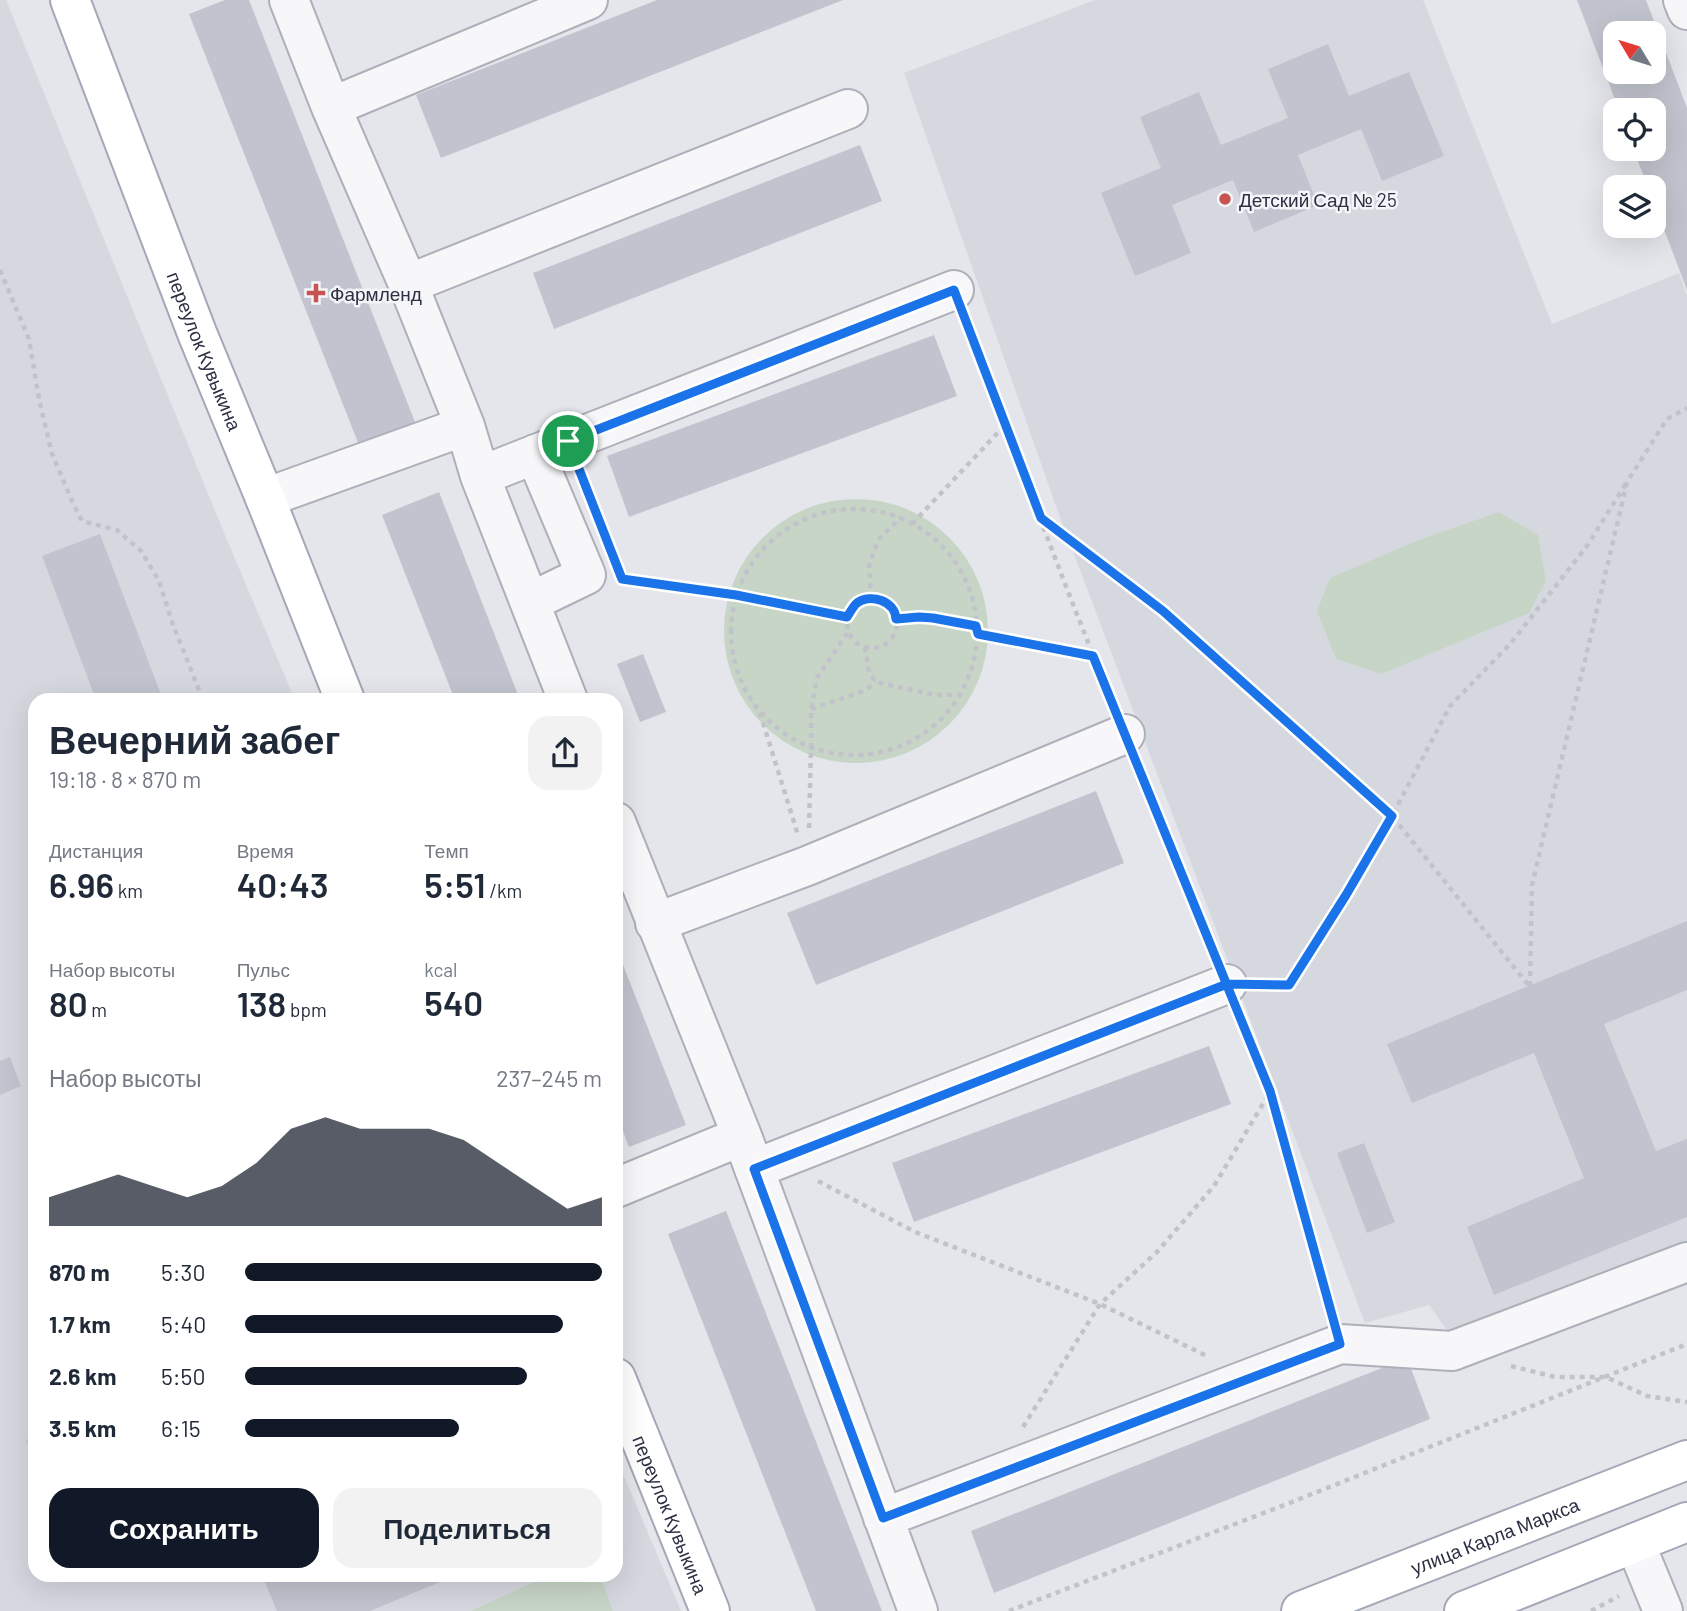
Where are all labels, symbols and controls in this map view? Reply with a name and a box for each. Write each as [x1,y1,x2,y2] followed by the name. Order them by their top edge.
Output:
[1603,21,1666,84] north arrow
[1603,21,1666,238] map controls
[1603,98,1666,161] button: locate
[1603,175,1666,238] button: layers
[1239,188,1397,211] place label: Детский Сад № 25
[1217,191,1233,207] marker: Детский Сад № 25
[163,268,248,434] street label: переулок Кувыкина
[330,282,422,305] place label: Фармленд
[308,285,324,301] marker: Фармленд
[538,411,598,471] pin
[549,422,587,460] icon: arrive
[49,716,340,762] text: Вечерний забег
[528,716,602,790] button: share
[49,765,201,793] text: 19:18 · 8 × 870 m
[49,839,143,862] text: Дистанция
[237,839,294,862] text: Время
[424,839,469,862] text: Темп
[49,863,114,905] text: 6.96
[237,863,329,905] text: 40:43
[424,863,486,905] text: 5:51
[114,879,143,902] text: km
[486,879,522,902] text: /km
[49,958,175,981] text: Набор высоты
[237,958,290,981] text: Пульс
[424,958,457,981] text: kcal
[424,981,483,1023] text: 540
[49,982,88,1024] text: 80
[237,982,286,1024] text: 138
[88,998,107,1021] text: m
[286,998,327,1021] text: bpm
[49,1064,202,1092] text: Набор высоты
[496,1064,602,1092] text: 237–245 m
[49,1258,110,1286] text: 870 m
[161,1258,205,1286] text: 5:30
[49,1310,111,1338] text: 1.7 km
[161,1310,206,1338] text: 5:40
[49,1362,117,1390] text: 2.6 km
[161,1362,205,1390] text: 5:50
[49,1414,116,1442] text: 3.5 km
[161,1414,201,1442] text: 6:15
[629,1432,713,1598] street label: переулок Кувыкина
[49,1488,319,1568] button: Сохранить
[333,1488,602,1568] button: Поделиться
[1407,1492,1583,1579] street label: улица Карла Маркса

